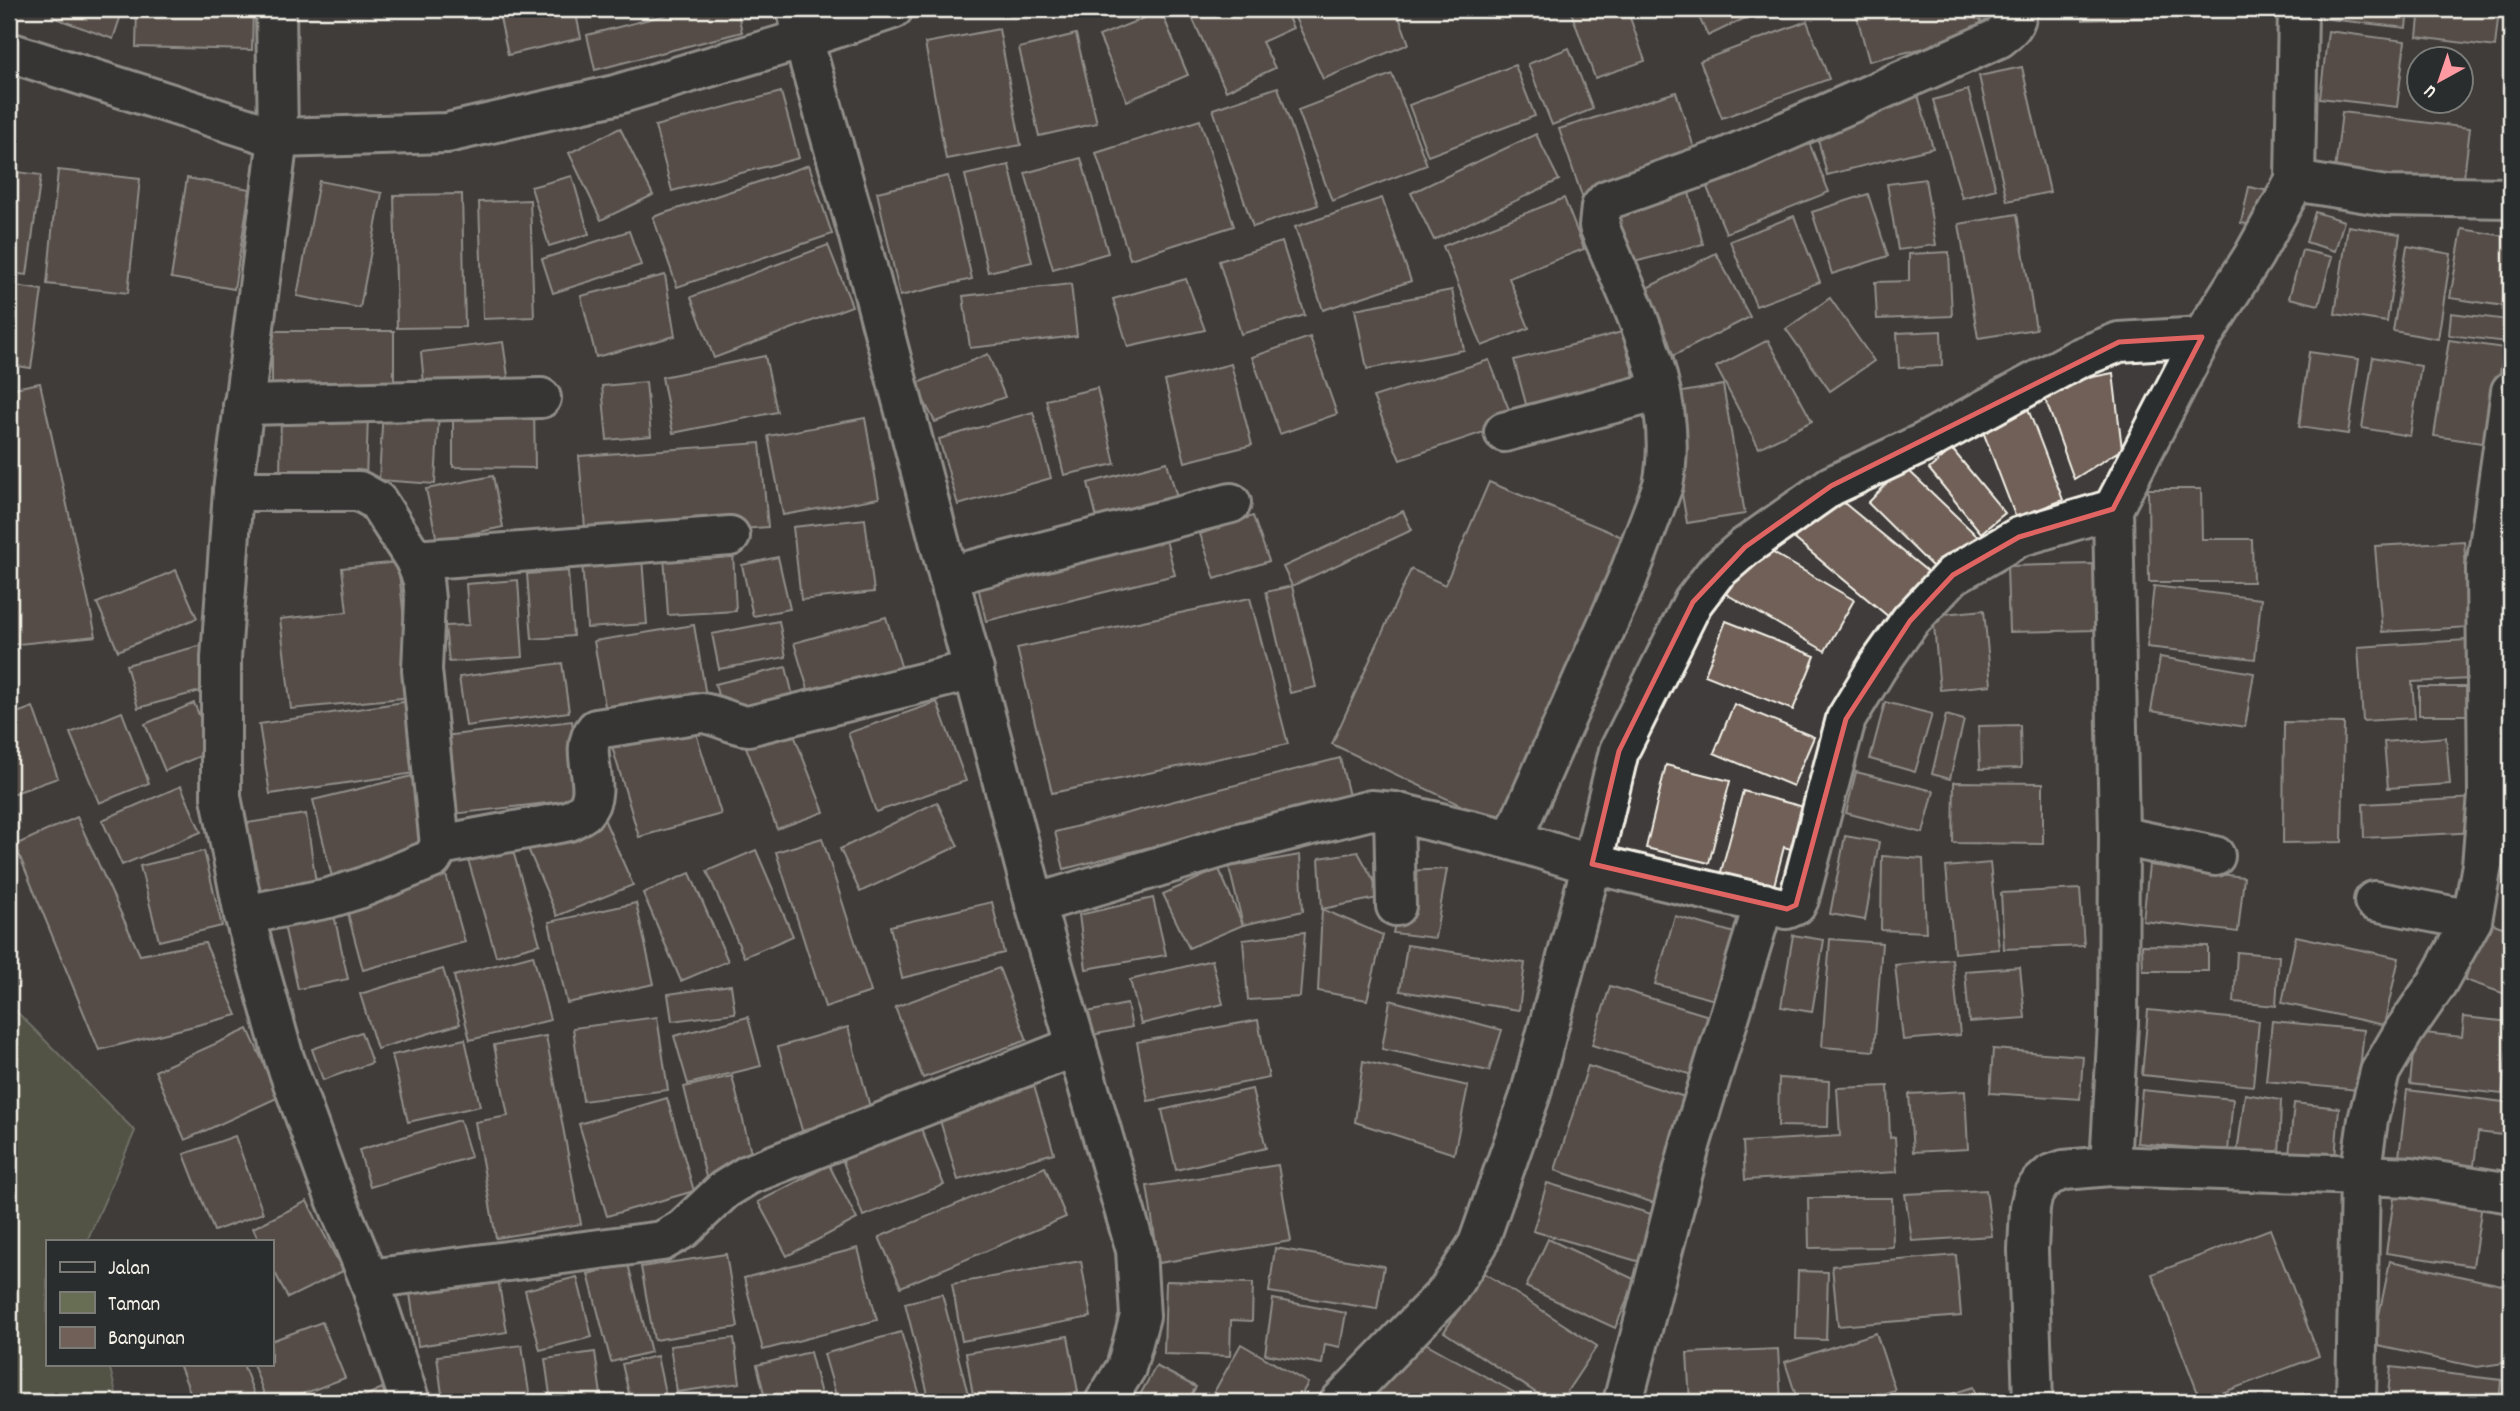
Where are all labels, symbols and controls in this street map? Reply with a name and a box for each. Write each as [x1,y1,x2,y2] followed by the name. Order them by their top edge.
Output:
[2404,46,2474,116] north arrow
[2419,77,2444,104] text: U
[46,1240,273,1366] legend
[108,1255,150,1285] text: Jalan
[108,1291,160,1321] text: Taman
[108,1325,185,1355] text: Bangunan

